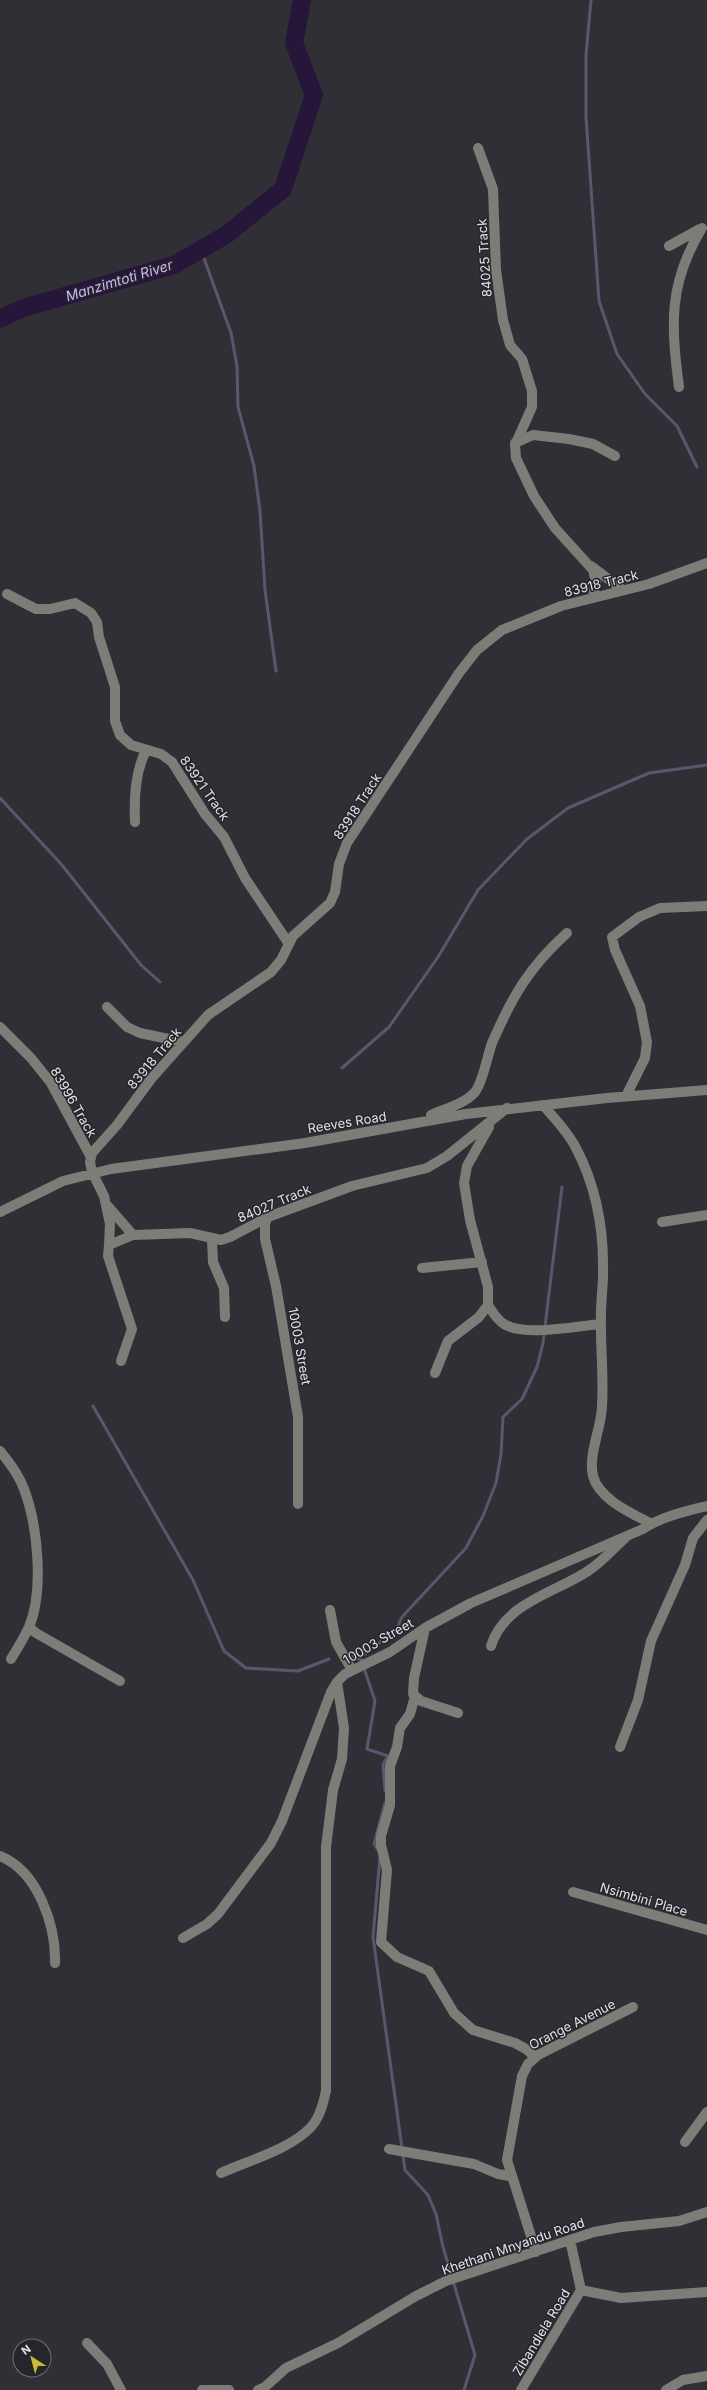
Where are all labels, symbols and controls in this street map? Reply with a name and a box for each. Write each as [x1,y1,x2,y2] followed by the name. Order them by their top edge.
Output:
[473,218,495,298] street label: 84025 Track
[63,255,175,304] water label: Manzimtoti River
[562,566,640,600] street label: 83918 Track
[177,753,233,823] street label: 83921 Track
[330,770,384,842] street label: 83918 Track
[124,1024,184,1092] street label: 83918 Track
[47,1064,101,1140] street label: 83996 Track
[306,1108,388,1136] street label: Reeves Road
[235,1180,313,1226] street label: 84027 Track
[285,1306,315,1386] street label: 10003 Street
[340,1615,416,1667] street label: 10003 Street
[598,1879,690,1919] street label: Nsimbini Place
[526,1995,618,2053] street label: Orange Avenue
[440,2214,586,2278] street label: Khethani Mnyandu Road
[509,2286,573,2378] street label: Zibandlela Road
[12,2338,52,2378] north arrow
[19,2342,34,2358] text: N

